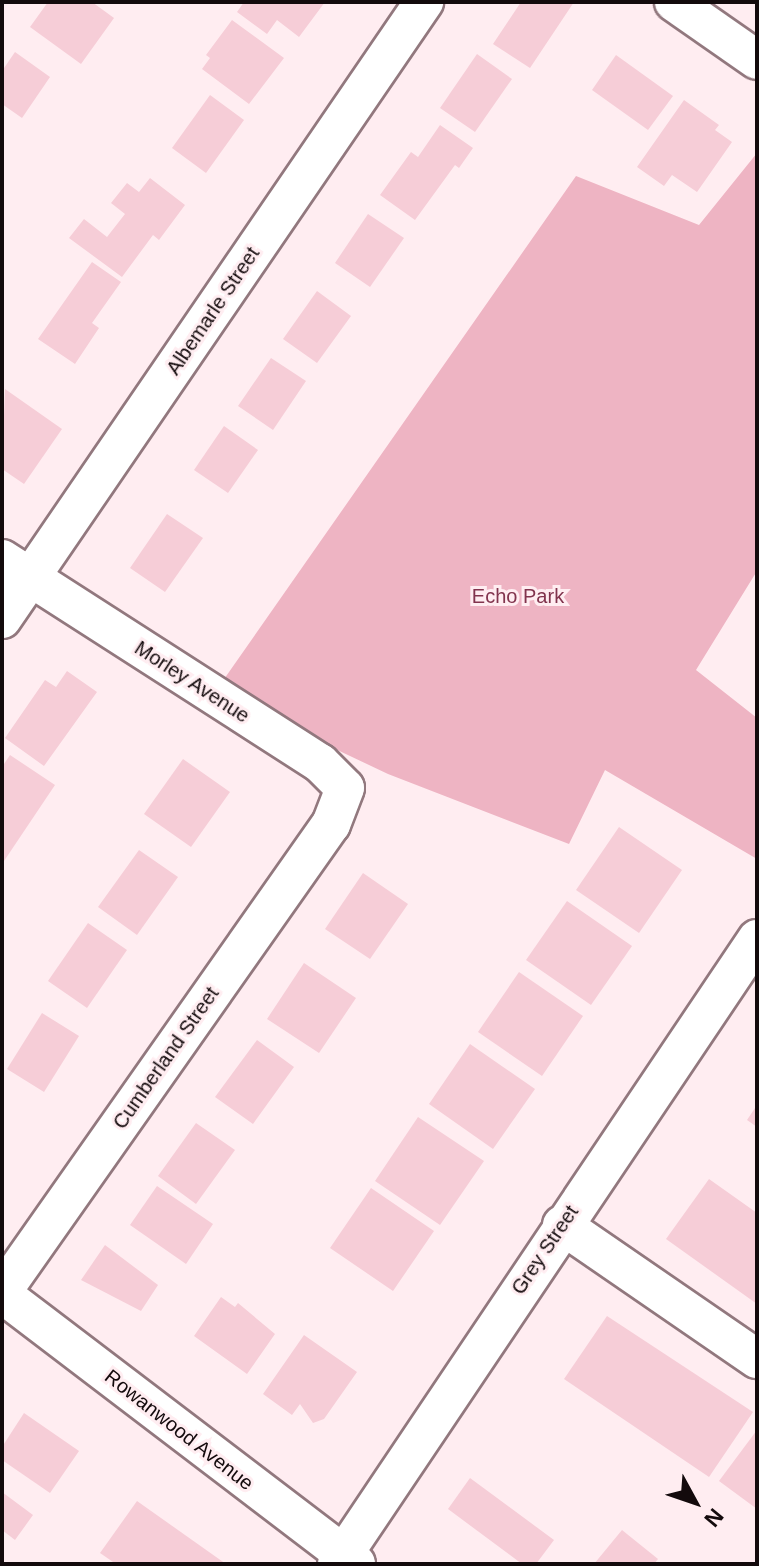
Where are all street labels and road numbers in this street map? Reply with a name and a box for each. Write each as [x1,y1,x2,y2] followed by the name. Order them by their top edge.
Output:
[161,243,265,379] street label: Albemarle Street
[130,636,254,728] street label: Morley Avenue
[108,982,224,1134] street label: Cumberland Street
[506,1201,584,1299] street label: Grey Street
[99,1364,259,1496] street label: Rowanwood Avenue

